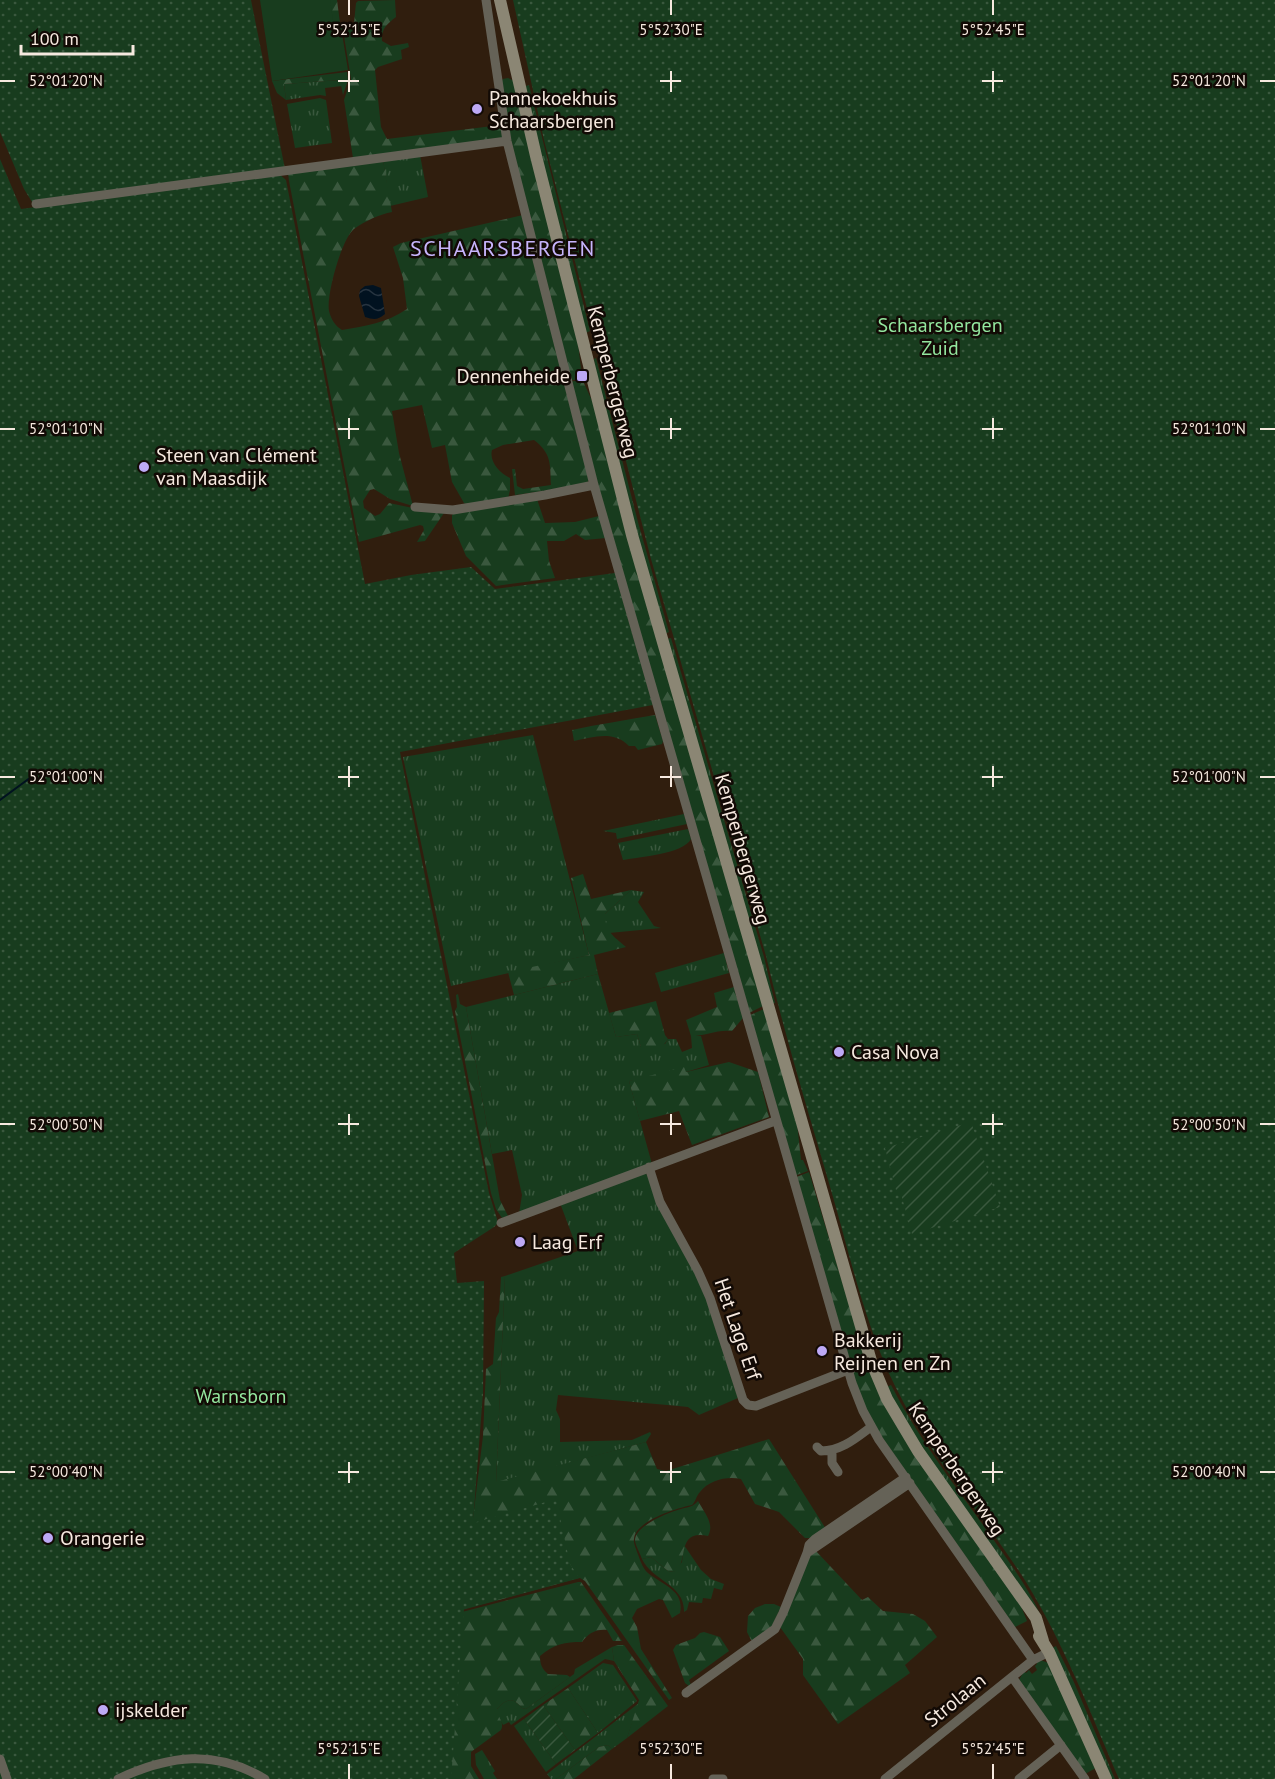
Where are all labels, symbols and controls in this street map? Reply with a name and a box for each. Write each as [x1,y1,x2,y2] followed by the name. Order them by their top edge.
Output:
[21,18,134,56] scale bar
[317,20,381,39] text: 5°52'15"E
[639,20,703,39] text: 5°52'30"E
[961,20,1025,39] text: 5°52'45"E
[30,27,79,50] text: 100 m
[29,71,103,90] text: 52°01'20"N
[1172,71,1246,90] text: 52°01'20"N
[489,85,617,134] place label: Pannekoekhuis Schaarsbergen
[470,102,484,116] marker: Pannekoekhuis Schaarsbergen
[410,234,596,262] district label: SCHAARSBERGEN
[582,303,644,461] street label: Kemperbergerweg
[877,312,1003,361] park label: Schaarsbergen Zuid
[456,363,570,389] place label: Dennenheide
[575,369,589,383] marker: Dennenheide
[29,419,103,438] text: 52°01'10"N
[1172,419,1246,438] text: 52°01'10"N
[156,442,317,491] place label: Steen van Clément van Maasdijk
[137,460,151,474] marker: Steen van Clément van Maasdijk
[29,767,103,786] text: 52°01'00"N
[1172,767,1246,786] text: 52°01'00"N
[709,770,777,928] street label: Kemperbergerweg
[851,1039,939,1065] place label: Casa Nova
[832,1045,846,1059] marker: Casa Nova
[29,1115,103,1134] text: 52°00'50"N
[1172,1115,1246,1134] text: 52°00'50"N
[532,1229,603,1255] place label: Laag Erf
[513,1235,527,1249] marker: Laag Erf
[708,1275,768,1385] street label: Het Lage Erf
[834,1327,951,1376] place label: Bakkerij Reijnen en Zn
[815,1344,829,1358] marker: Bakkerij Reijnen en Zn
[195,1383,287,1409] park label: Warnsborn
[903,1397,1011,1541] street label: Kemperbergerweg
[29,1462,103,1481] text: 52°00'40"N
[1172,1462,1246,1481] text: 52°00'40"N
[60,1525,145,1551] place label: Orangerie
[41,1531,55,1545] marker: Orangerie
[919,1667,991,1733] street label: Strolaan
[115,1697,187,1723] place label: ijskelder
[96,1703,110,1717] marker: ijskelder
[317,1739,381,1758] text: 5°52'15"E
[639,1739,703,1758] text: 5°52'30"E
[961,1739,1025,1758] text: 5°52'45"E

